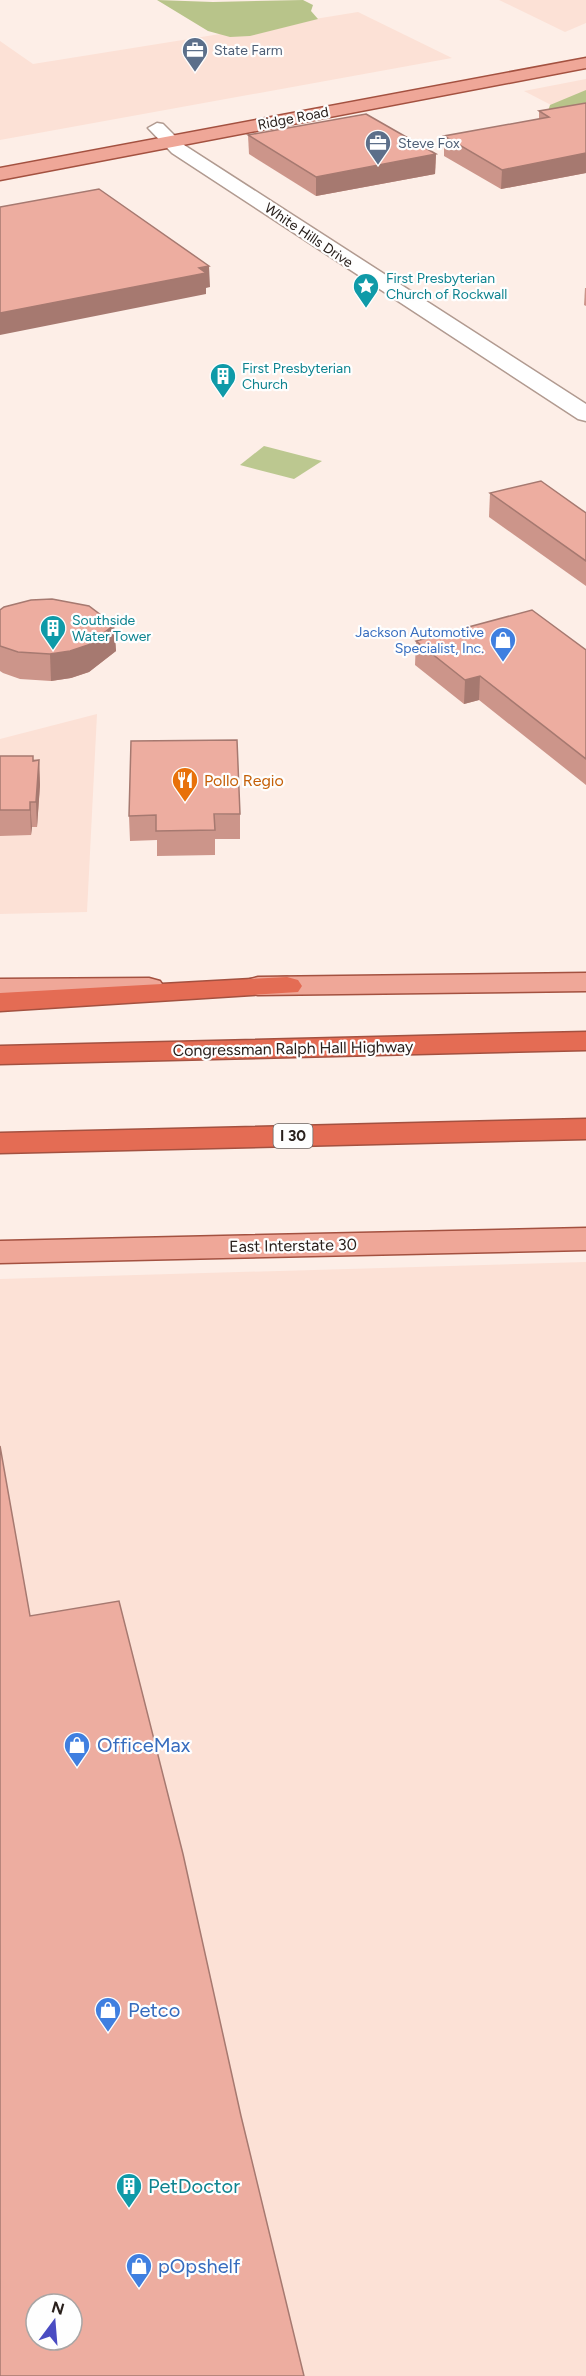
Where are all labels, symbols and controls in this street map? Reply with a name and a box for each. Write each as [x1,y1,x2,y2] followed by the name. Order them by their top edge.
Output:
[180,35,210,73] office icon: State Farm
[214,42,283,59] place label: State Farm
[256,103,330,134] street label: Ridge Road
[363,128,393,166] office icon: Steve Fox
[398,135,460,152] place label: Steve Fox
[261,200,357,271] street label: White Hills Drive
[386,270,507,303] place label: First Presbyterian Church of Rockwall
[351,271,381,309] place icon: First Presbyterian Church of Rockwall
[242,360,351,393] place label: First Presbyterian Church
[208,361,238,399] building icon: First Presbyterian Church
[72,612,151,645] place label: Southside Water Tower
[38,613,68,651] building icon: Southside Water Tower
[355,624,484,657] place label: Jackson Automotive Specialist, Inc.
[488,625,518,663] shop icon: Jackson Automotive Specialist, Inc.
[170,765,200,803] restaurant icon: Pollo Regio
[204,771,284,790] place label: Pollo Regio
[172,1037,414,1060] street label: Congressman Ralph Hall Highway
[274,1124,312,1148] road number: I 30
[229,1235,357,1256] street label: East Interstate 30
[62,1730,92,1768] shop icon: OfficeMax
[97,1733,191,1757] place label: OfficeMax
[93,1995,123,2033] shop icon: Petco
[128,1998,180,2022] place label: Petco
[114,2171,144,2209] building icon: PetDoctor
[148,2174,240,2198] place label: PetDoctor
[124,2251,154,2289] shop icon: pOpshelf
[158,2254,241,2278] place label: pOpshelf
[24,2292,84,2352] north arrow
[49,2297,67,2319] text: N

